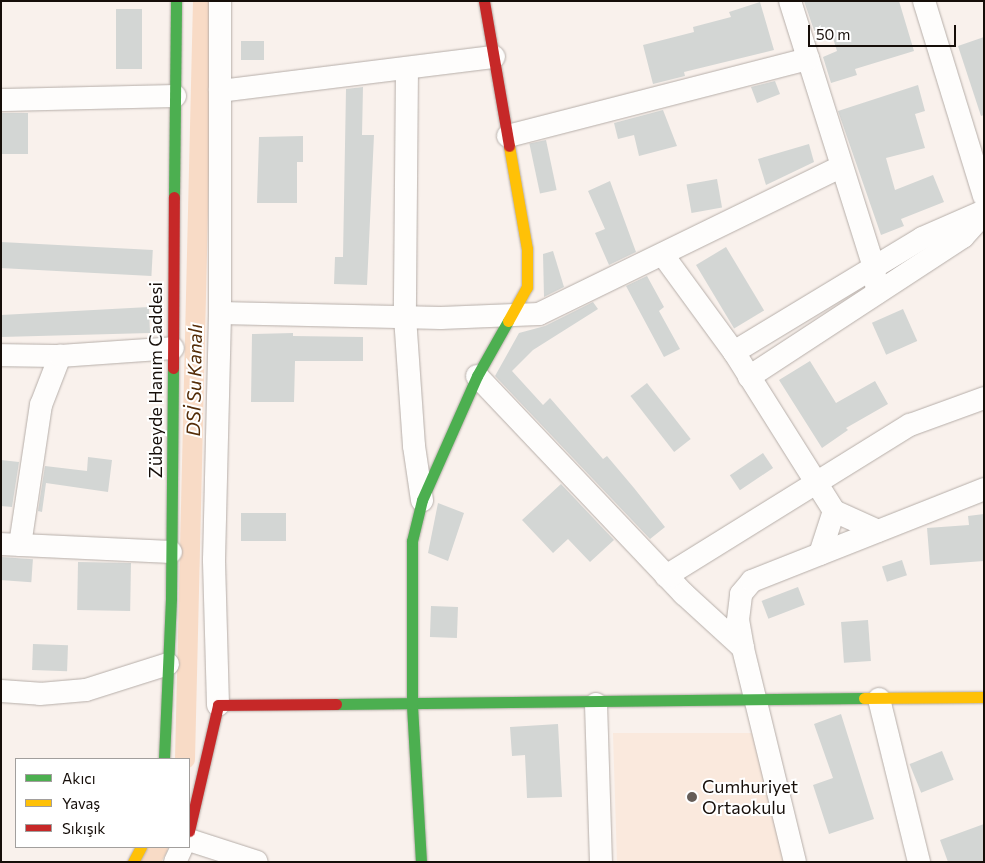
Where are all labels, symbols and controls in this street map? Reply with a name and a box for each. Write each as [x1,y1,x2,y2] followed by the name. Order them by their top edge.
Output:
[810,15,958,47] scale bar
[816,25,850,43] text: 50 m
[144,282,166,478] street label: Zübeyde Hanım Caddesi
[182,323,206,437] water label: DSİ Su Kanalı
[15,758,190,848] legend
[62,769,96,787] text: Akıcı
[702,776,798,819] place label: Cumhuriyet Ortaokulu
[686,791,698,803] marker: Cumhuriyet Ortaokulu
[62,794,100,812] text: Yavaş
[62,819,105,837] text: Sıkışık

